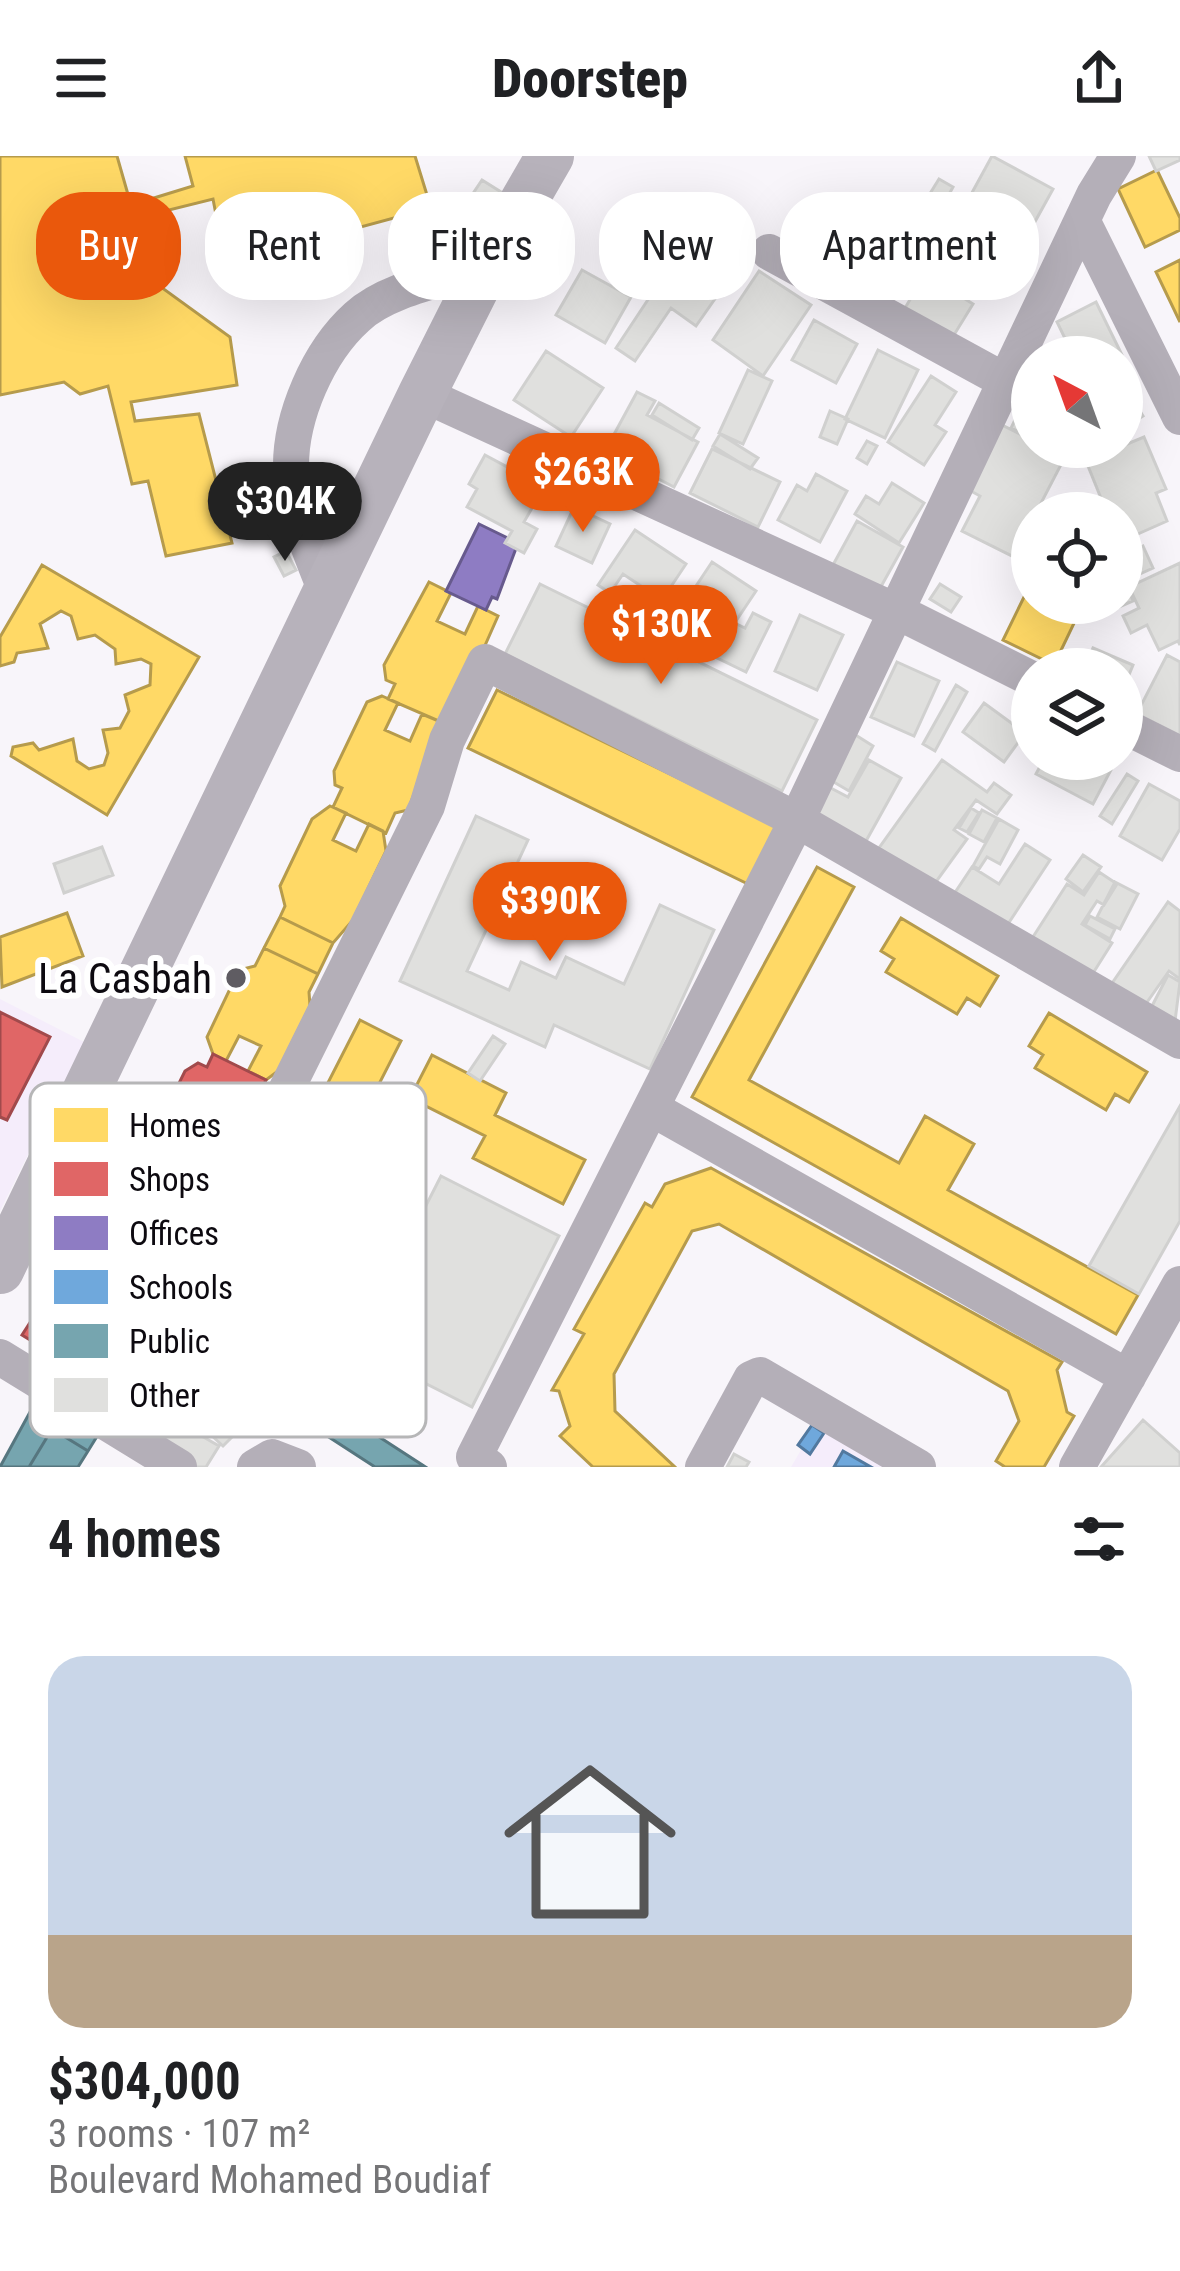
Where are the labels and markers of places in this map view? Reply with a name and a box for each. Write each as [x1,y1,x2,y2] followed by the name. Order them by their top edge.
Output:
[499,433,667,535] pin: $263K
[201,462,369,564] pin: $304K
[577,585,745,687] pin: $130K
[466,862,634,964] pin: $390K
[38,954,212,1003] place label: La Casbah
[223,965,249,991] marker: La Casbah

